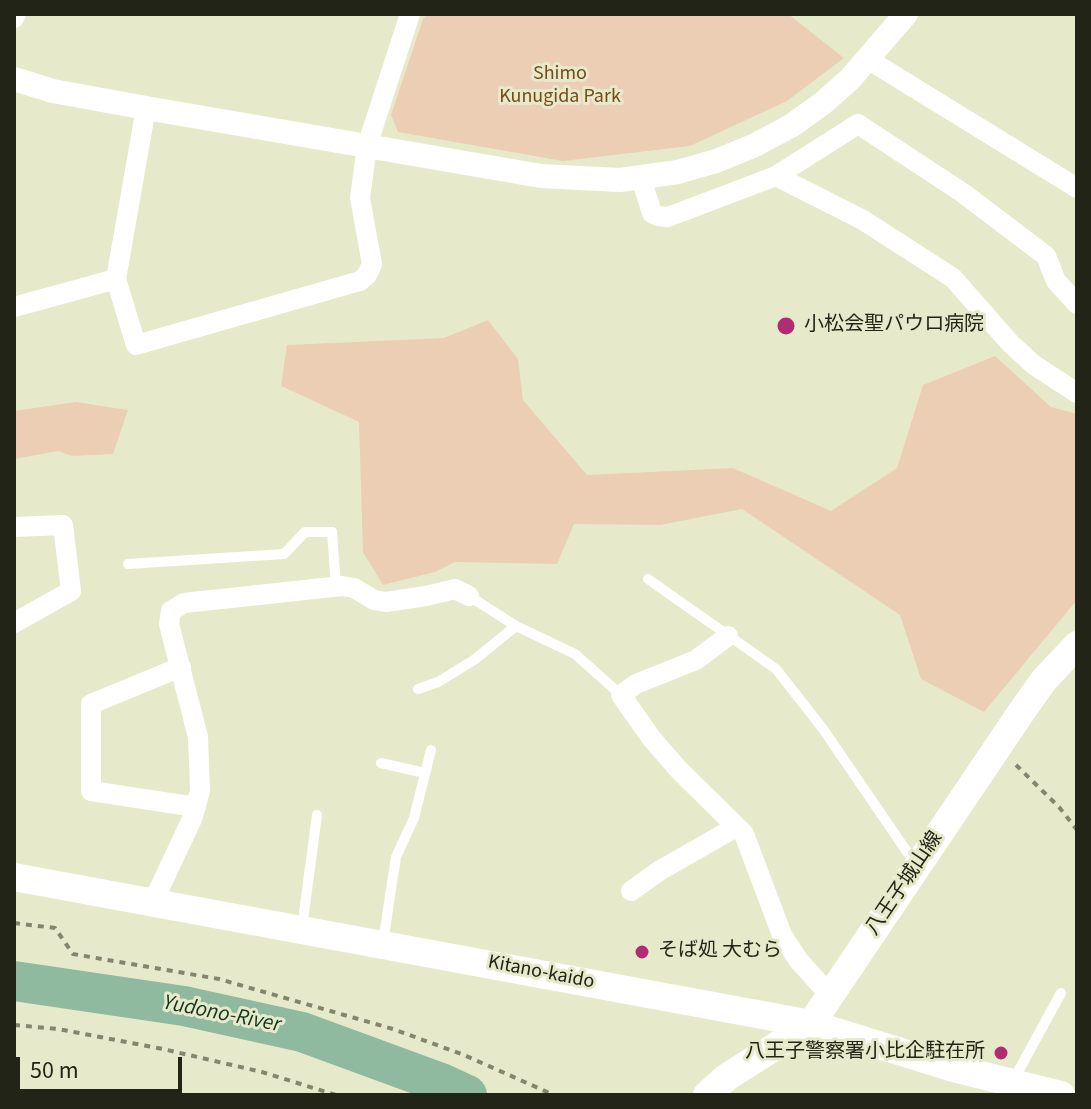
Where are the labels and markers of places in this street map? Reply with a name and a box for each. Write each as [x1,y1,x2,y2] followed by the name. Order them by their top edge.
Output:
[804,314,984,338] place label: 小松会聖パウロ病院
[775,315,797,337] marker: 小松会聖パウロ病院
[658,940,782,964] place label: そば処 大むら
[633,943,651,961] marker: そば処 大むら
[745,1041,985,1065] place label: 八王子警察署小比企駐在所
[992,1044,1010,1062] marker: 八王子警察署小比企駐在所

